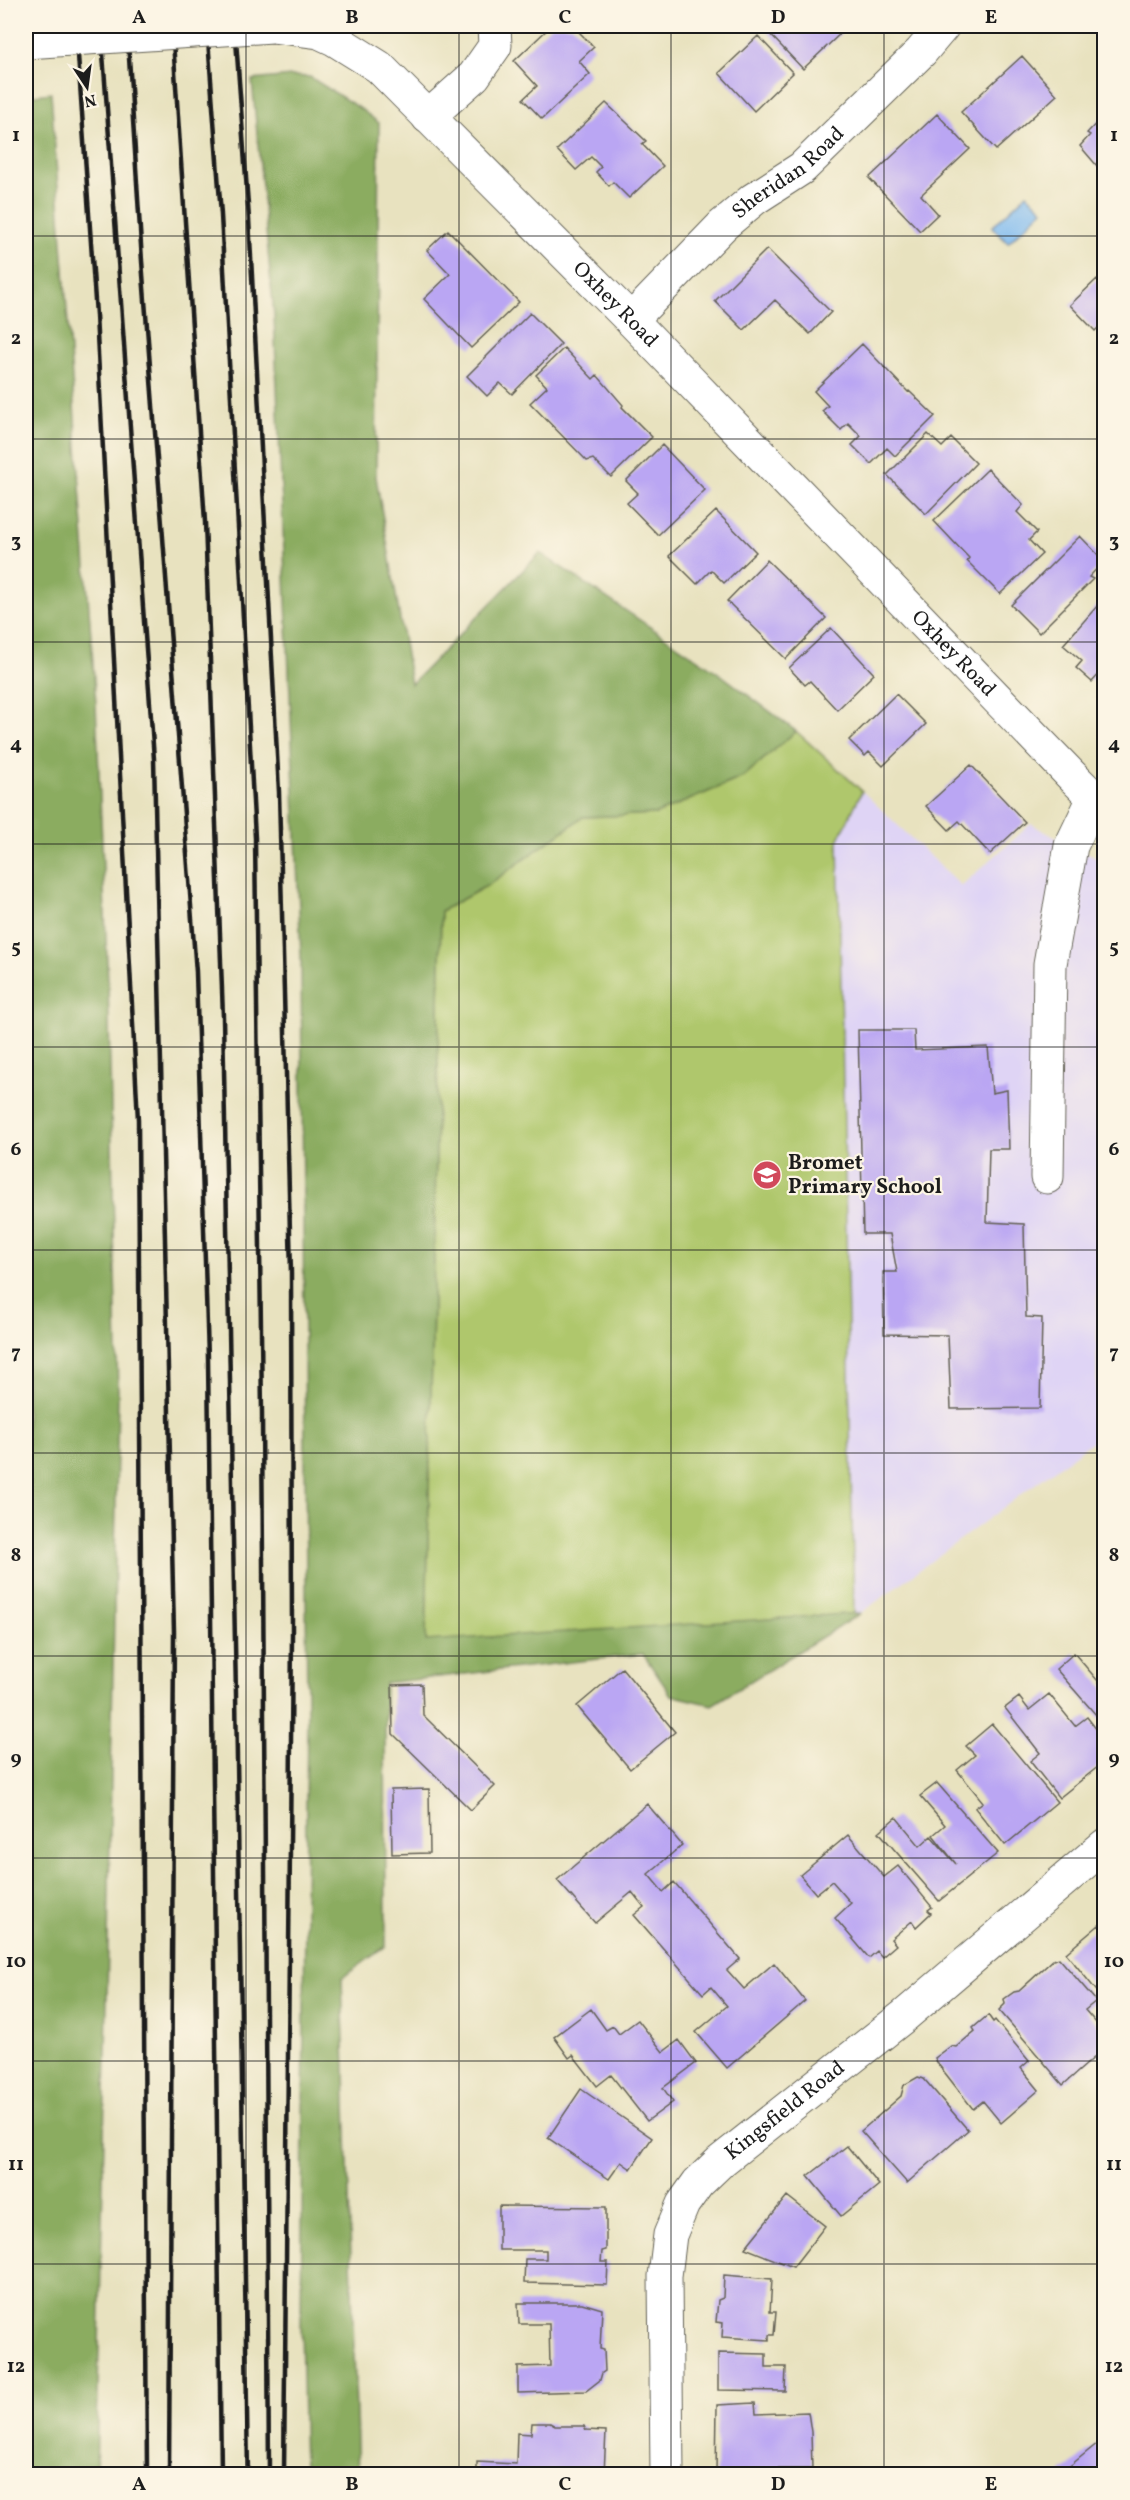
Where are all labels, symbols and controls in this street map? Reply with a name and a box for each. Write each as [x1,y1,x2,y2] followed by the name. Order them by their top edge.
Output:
[132,4,146,32] text: A
[345,4,359,32] text: B
[559,4,572,32] text: C
[771,4,785,32] text: D
[985,4,997,32] text: E
[57,57,117,117] north arrow
[81,88,98,112] text: N
[726,120,851,226] street label: Sheridan Road
[12,122,20,150] text: 1
[1110,122,1118,150] text: 1
[566,255,665,354] street label: Oxhey Road
[11,325,21,353] text: 2
[1109,325,1119,353] text: 2
[11,528,21,556] text: 3
[1109,528,1119,556] text: 3
[905,604,1003,704] street label: Oxhey Road
[10,731,22,759] text: 4
[1108,731,1120,759] text: 4
[11,934,21,962] text: 5
[1109,934,1119,962] text: 5
[11,1136,22,1164] text: 6
[1109,1136,1120,1164] text: 6
[788,1149,942,1202] place label: Bromet Primary School
[751,1159,783,1191] school or university icon: Bromet Primary School
[11,1339,21,1367] text: 7
[1109,1339,1119,1367] text: 7
[11,1542,21,1570] text: 8
[1109,1542,1119,1570] text: 8
[10,1745,22,1773] text: 9
[1108,1745,1120,1773] text: 9
[6,1948,26,1976] text: 10
[1104,1948,1124,1976] text: 10
[719,2054,851,2167] street label: Kingsfield Road
[8,2151,24,2179] text: 11
[1106,2151,1122,2179] text: 11
[7,2353,25,2381] text: 12
[1105,2353,1123,2381] text: 12
[132,2471,146,2499] text: A
[345,2471,359,2499] text: B
[559,2471,572,2499] text: C
[771,2471,785,2499] text: D
[985,2471,997,2499] text: E

